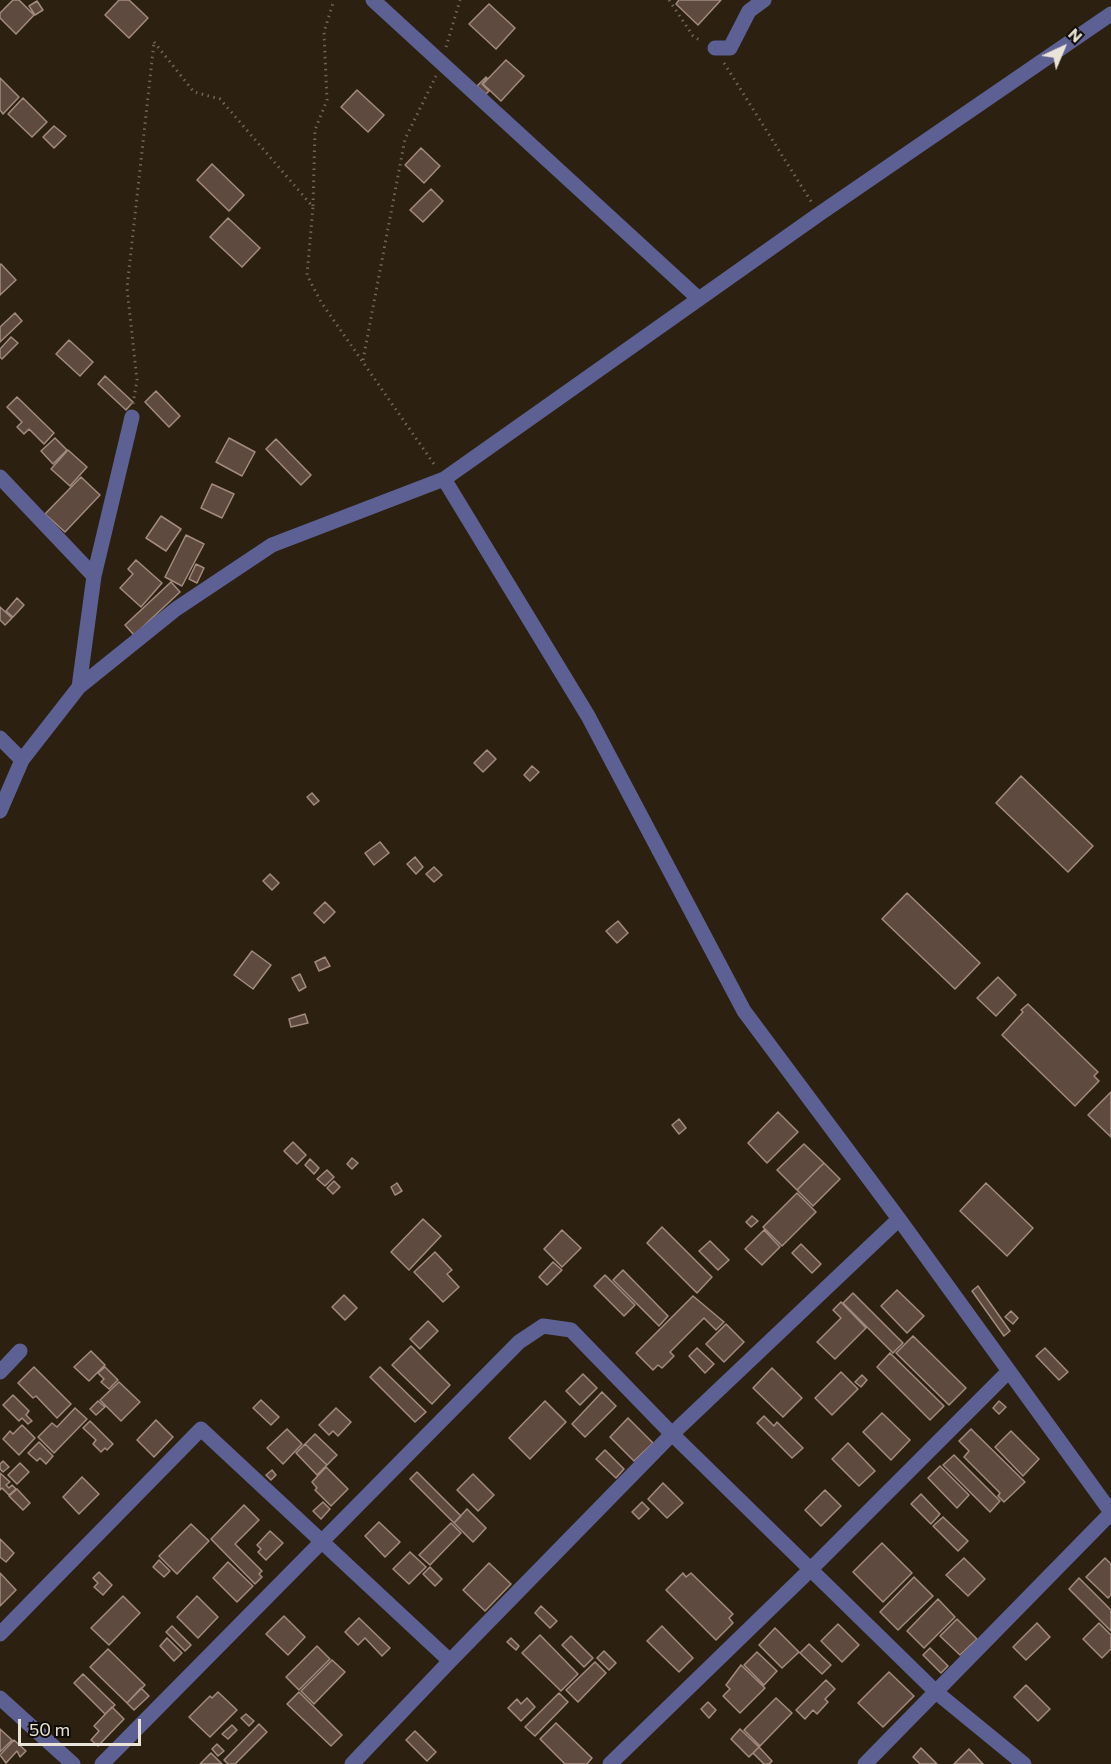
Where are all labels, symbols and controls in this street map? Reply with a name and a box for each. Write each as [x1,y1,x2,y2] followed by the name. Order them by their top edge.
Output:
[1033,18,1093,78] north arrow
[1065,24,1087,46] text: N
[21,1707,144,1745] scale bar
[29,1718,70,1740] text: 50 m

